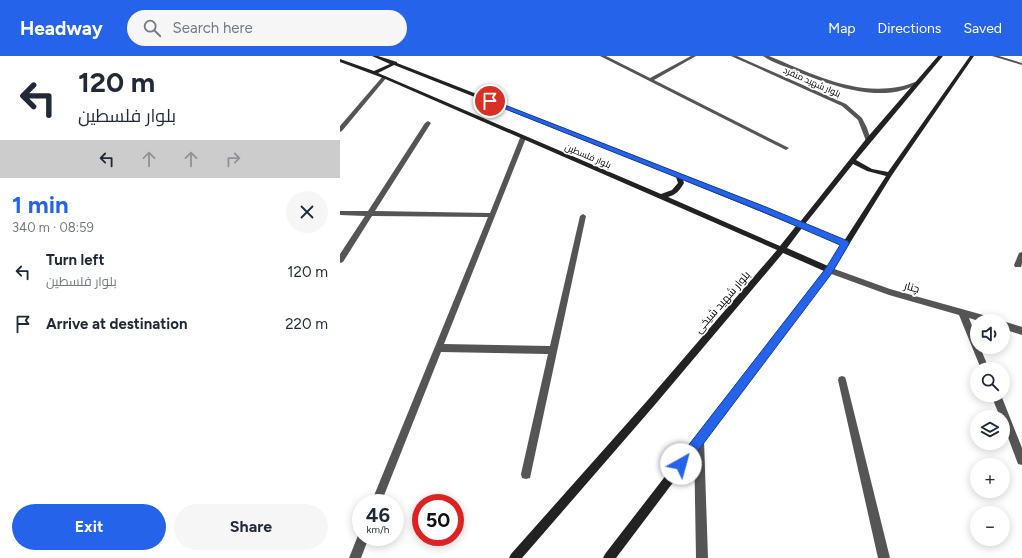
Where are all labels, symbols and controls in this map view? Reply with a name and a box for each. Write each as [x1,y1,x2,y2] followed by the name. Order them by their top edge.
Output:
[127,10,407,46] search box
[20,17,103,40] text: Headway
[141,17,163,39] icon: search
[173,19,253,37] text: Search here
[828,20,856,37] text: Map
[878,20,941,37] text: Directions
[963,20,1002,37] text: Saved
[782,64,843,99] street label: بلوار شهید منفرد
[78,65,155,99] text: 120 m
[12,72,64,124] icon: left
[473,84,507,118] pin
[479,90,501,112] icon: arrive
[78,105,176,127] text: بلوار فلسطین
[563,141,613,170] street label: بلوار فلسطین
[96,148,118,170] icon: left
[138,148,160,170] icon: ahead
[180,148,202,170] icon: ahead
[222,148,244,170] icon: right
[12,190,69,219] text: 1 min
[286,191,328,233] button: close
[12,220,94,235] text: 340 m · 08:59
[46,251,104,269] text: Turn left
[12,261,34,283] icon: left
[287,263,328,281] text: 120 m
[692,269,753,336] street label: بلوار شهید شیخی
[46,274,117,289] text: بلوار فلسطین
[902,279,921,296] street label: چنار
[12,313,34,335] icon: arrive
[970,314,1010,546] map controls
[970,314,1010,354] button: sound
[46,315,187,333] text: Arrive at destination
[285,315,328,333] text: 220 m
[970,362,1010,402] button: search
[970,410,1010,450] button: layers
[660,443,702,485] position arrow
[970,458,1010,498] button: +
[412,494,464,546] speed limit sign: 50
[366,503,390,527] text: 46
[12,504,166,550] button: Exit
[174,504,328,550] button: Share
[970,506,1010,546] button: −
[367,523,389,536] text: km/h

